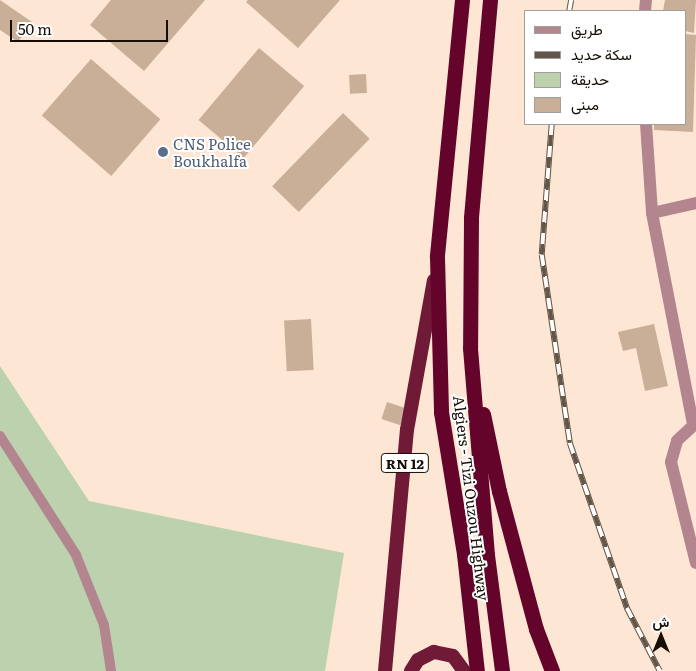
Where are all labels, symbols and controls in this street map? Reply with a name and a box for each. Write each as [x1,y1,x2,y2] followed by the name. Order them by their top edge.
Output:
[12,10,170,42] scale bar
[524,10,686,125] legend
[18,17,52,40] text: 50 m
[571,17,603,40] text: طريق
[571,42,632,65] text: سكة حديد
[571,67,609,90] text: حديقة
[571,92,599,115] text: مبنى
[173,134,251,169] place label: CNS Police Boukhalfa
[157,146,169,158] marker: CNS Police Boukhalfa
[450,394,494,602] street label: Algiers - Tizi Ouzou Highway
[380,452,430,474] road number: RN 12
[636,611,686,661] north arrow
[653,611,669,631] text: ش

